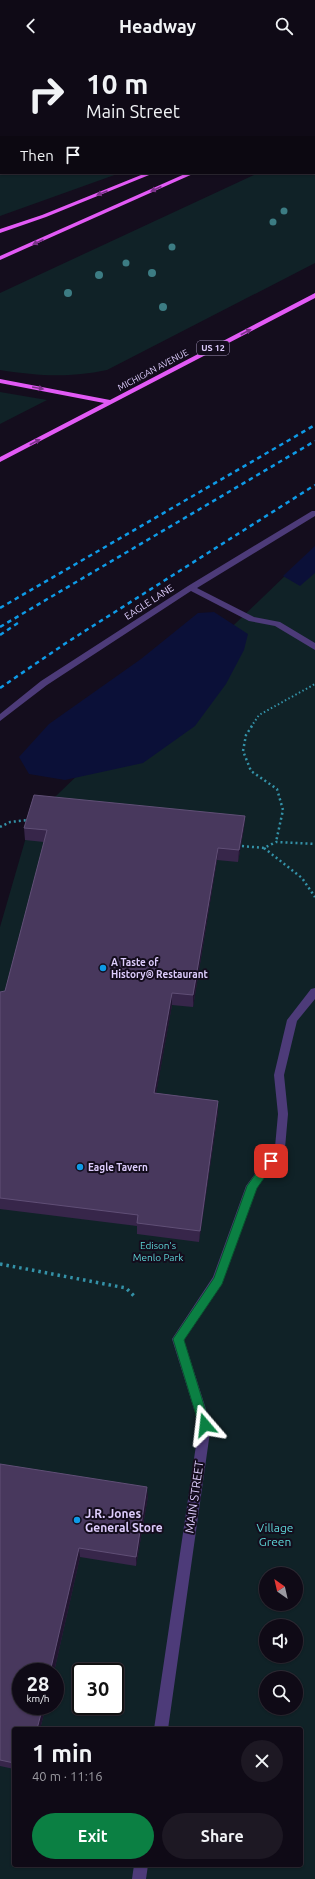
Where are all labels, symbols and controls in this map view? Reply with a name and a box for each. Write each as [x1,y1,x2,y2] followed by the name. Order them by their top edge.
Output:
[20,15,42,37] icon: back
[273,15,295,37] icon: search
[119,16,196,36] text: Headway
[20,68,72,120] icon: right
[86,68,148,99] text: 10 m
[86,101,180,121] text: Main Street
[62,144,84,166] icon: arrive
[20,147,54,164] text: Then
[151,186,162,192] one-way arrow
[96,190,108,196] one-way arrow
[32,239,43,245] one-way arrow
[240,328,251,335] one-way arrow
[197,341,229,355] road number: US 12
[116,347,190,393] street label: MICHIGAN AVENUE
[32,386,44,392] one-way arrow
[29,439,40,446] one-way arrow
[122,582,176,622] street label: EAGLE LANE
[111,957,209,980] place label: A Taste of History® Restaurant
[98,963,108,973] marker: A Taste of History® Restaurant
[254,1144,288,1178] pin
[260,1150,282,1172] icon: arrive
[75,1162,85,1172] marker: Eagle Tavern
[88,1162,148,1173] place label: Eagle Tavern
[133,1240,183,1263] park label: Edison's Menlo Park
[184,1404,226,1446] position arrow
[182,1460,206,1534] street label: MAIN STREET
[85,1507,163,1534] place label: J.R. Jones General Store
[72,1515,82,1525] marker: J.R. Jones General Store
[257,1521,293,1548] park label: Village Green
[259,1567,303,1611] north arrow
[259,1567,303,1715] map controls
[259,1619,303,1663] button: sound
[72,1663,124,1715] speed limit sign: 30
[259,1671,303,1715] button: search
[27,1672,49,1695] text: 28
[26,1693,50,1704] text: km/h
[32,1740,93,1767] text: 1 min
[241,1740,283,1782] button: close
[32,1769,103,1783] text: 40 m · 11:16
[32,1813,154,1859] button: Exit
[162,1813,283,1859] button: Share

